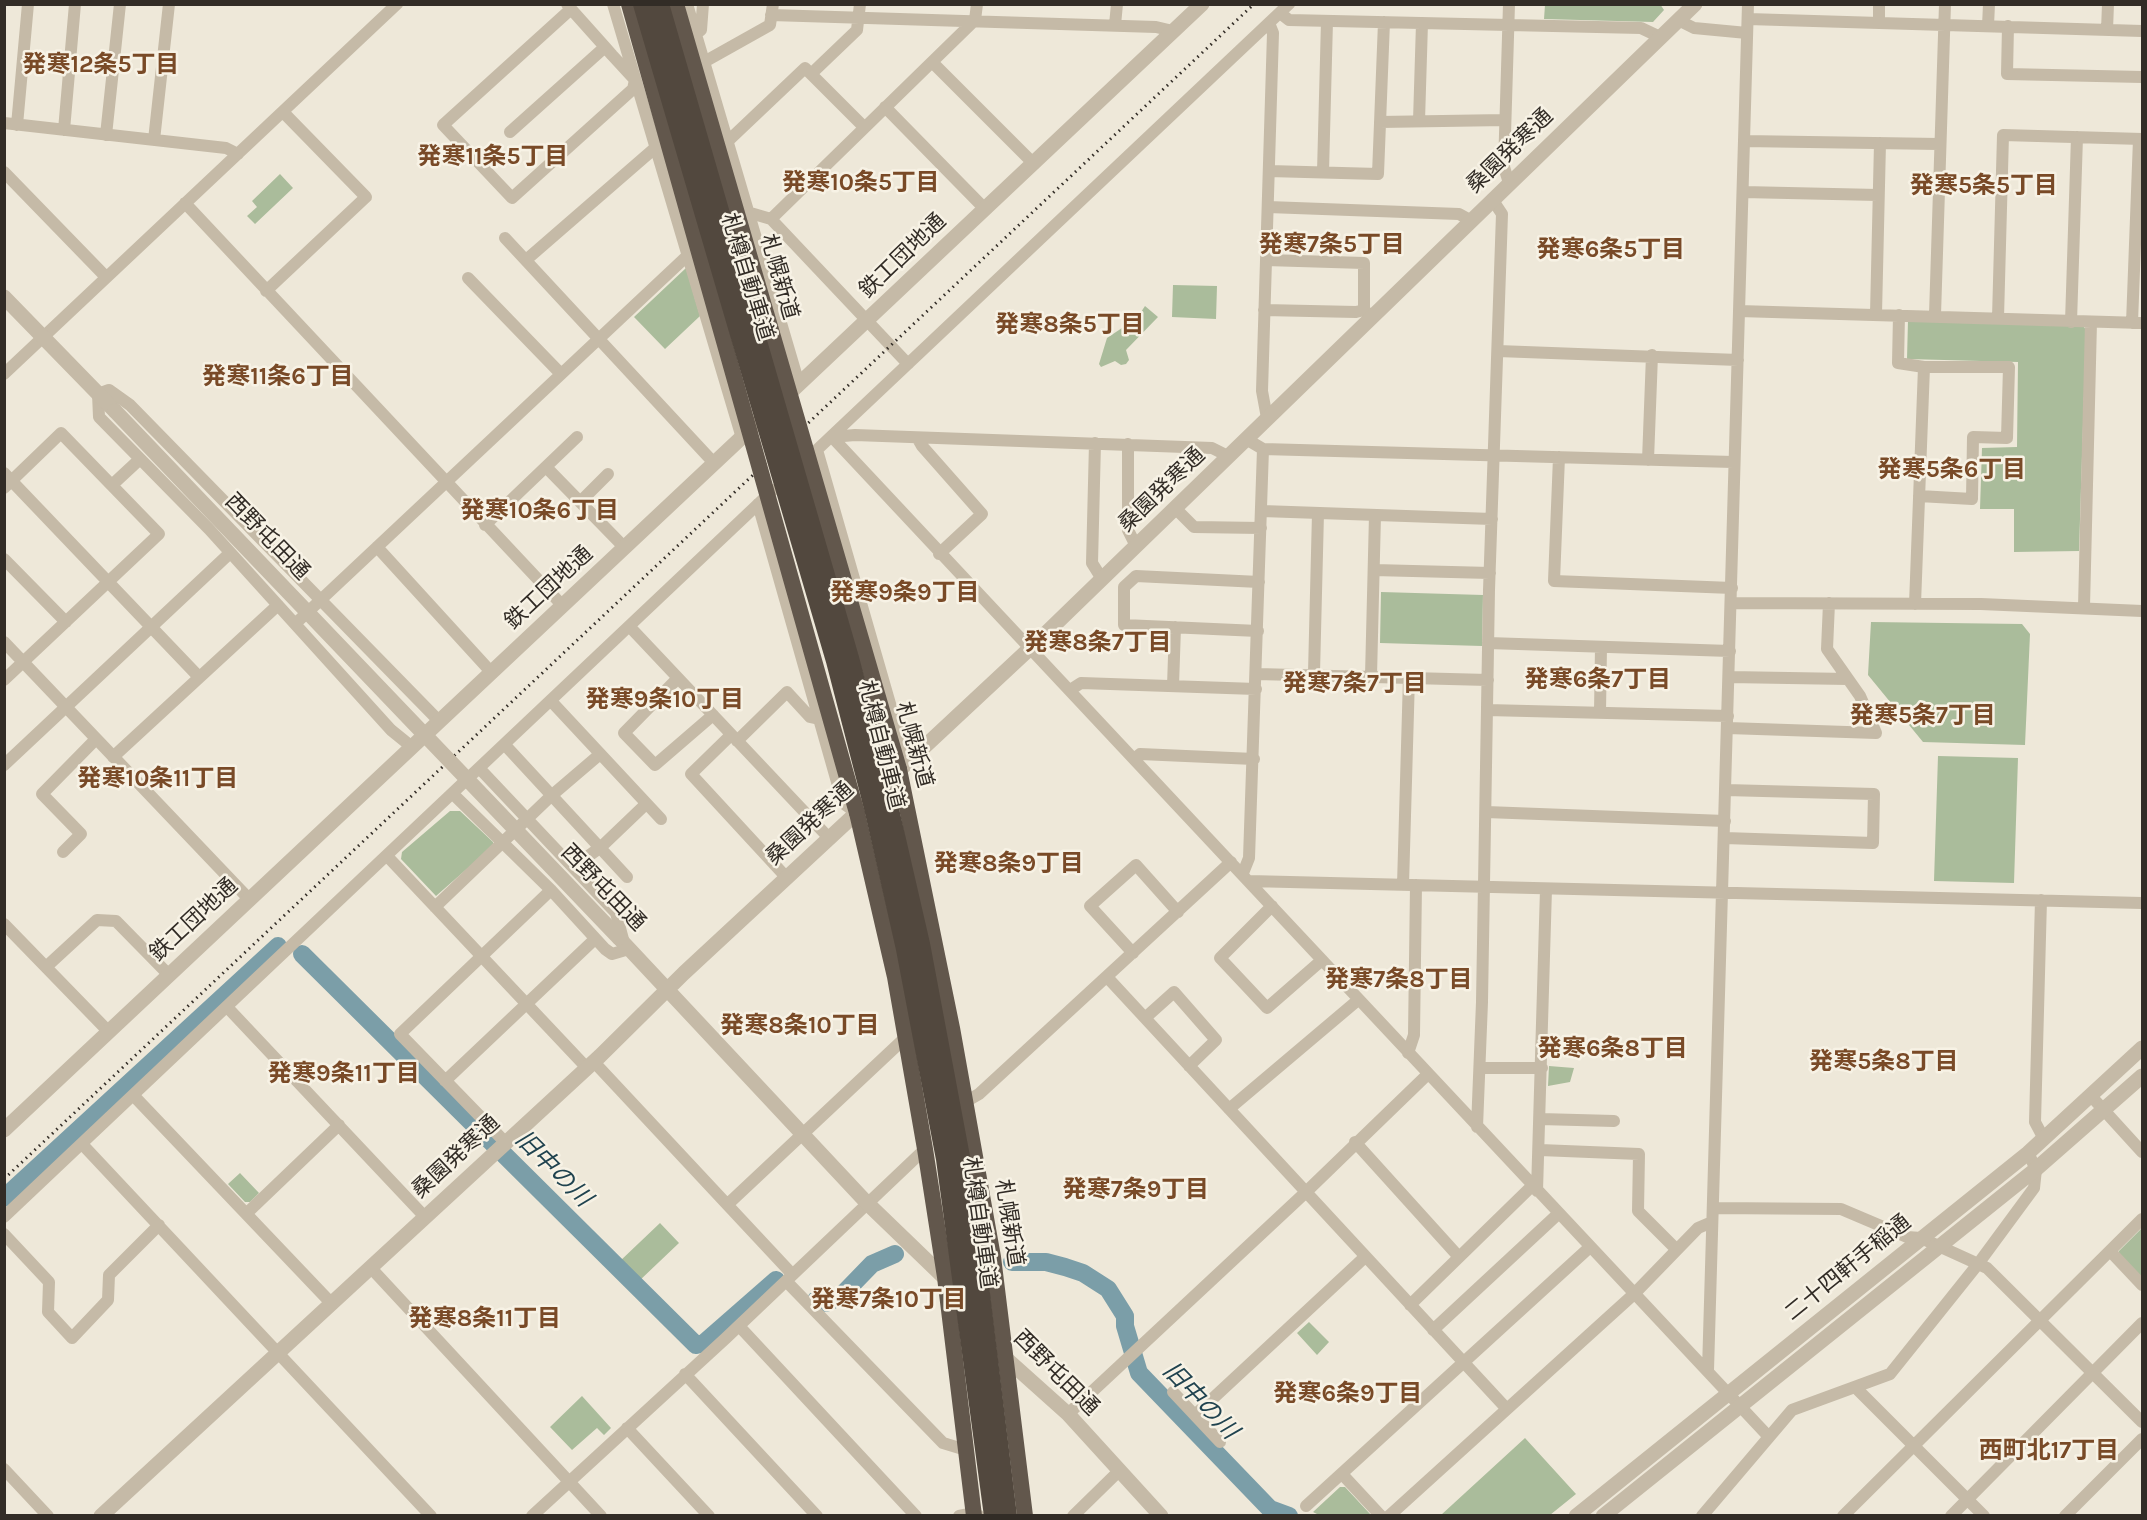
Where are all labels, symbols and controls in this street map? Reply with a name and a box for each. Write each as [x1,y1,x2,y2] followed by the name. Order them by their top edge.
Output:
[22,51,180,79] district label: 発寒12条5丁目
[1461,103,1559,199] street label: 桑園発寒通
[417,143,569,171] district label: 発寒11条5丁目
[782,169,940,197] district label: 発寒10条5丁目
[1910,172,2058,200] district label: 発寒5条5丁目
[854,208,952,304] street label: 鉄工団地通
[715,210,779,344] street label: 札樽自動車道
[754,231,804,323] street label: 札幌新道
[1259,231,1405,259] district label: 発寒7条5丁目
[1537,236,1685,264] district label: 発寒6条5丁目
[995,311,1145,339] district label: 発寒8条5丁目
[202,363,354,391] district label: 発寒11条6丁目
[1113,442,1211,538] street label: 桑園発寒通
[1878,456,2026,484] district label: 発寒5条6丁目
[219,488,315,586] street label: 西野屯田通
[461,497,619,525] district label: 発寒10条6丁目
[500,541,598,635] street label: 鉄工団地通
[830,579,980,607] district label: 発寒9条9丁目
[1024,629,1172,657] district label: 発寒8条7丁目
[1525,666,1671,694] district label: 発寒6条7丁目
[1283,670,1427,698] district label: 発寒7条7丁目
[852,678,910,812] street label: 札樽自動車道
[586,686,744,714] district label: 発寒9条10丁目
[890,699,938,791] street label: 札幌新道
[1850,702,1996,730] district label: 発寒5条7丁目
[78,765,238,793] district label: 発寒10条11丁目
[761,777,859,871] street label: 桑園発寒通
[555,839,651,937] street label: 西野屯田通
[934,850,1084,878] district label: 発寒8条9丁目
[145,873,243,967] street label: 鉄工団地通
[1325,966,1473,994] district label: 発寒7条8丁目
[720,1012,880,1040] district label: 発寒8条10丁目
[1538,1035,1688,1063] district label: 発寒6条8丁目
[1809,1048,1959,1076] district label: 発寒5条8丁目
[268,1060,420,1088] district label: 発寒9条11丁目
[407,1110,505,1204] street label: 桑園発寒通
[509,1125,597,1213] water label: 旧中の川
[957,1156,1001,1290] street label: 札樽自動車道
[1063,1176,1209,1204] district label: 発寒7条9丁目
[989,1177,1029,1269] street label: 札幌新道
[1780,1209,1916,1327] street label: 二十四軒手稲通
[811,1286,967,1314] district label: 発寒7条10丁目
[409,1305,561,1333] district label: 発寒8条11丁目
[1008,1325,1104,1421] street label: 西野屯田通
[1156,1356,1244,1446] water label: 旧中の川
[1273,1380,1423,1408] district label: 発寒6条9丁目
[1979,1437,2119,1465] district label: 西町北17丁目

